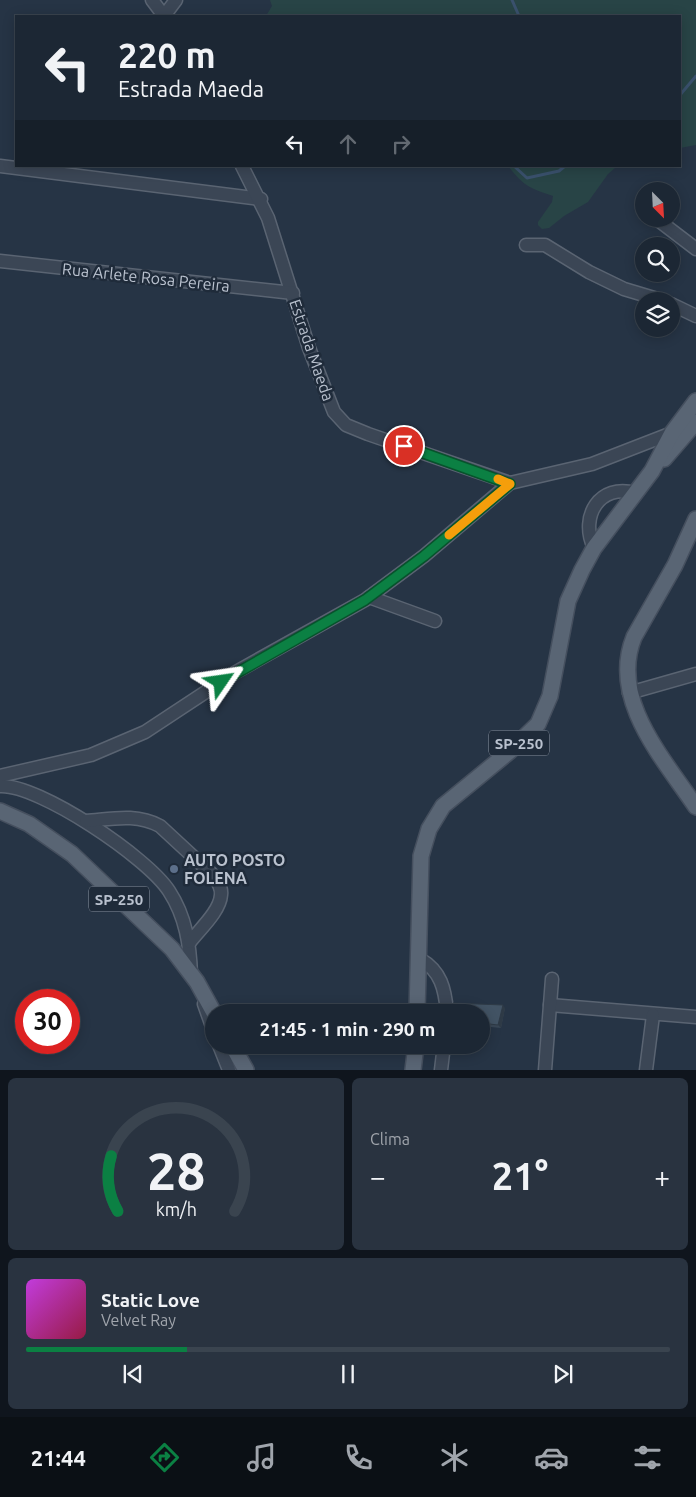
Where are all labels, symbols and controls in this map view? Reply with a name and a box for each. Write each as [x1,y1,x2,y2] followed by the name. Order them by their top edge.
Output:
[35,35,100,100] icon: left
[118,35,216,75] text: 220 m
[118,76,264,101] text: Estrada Maeda
[281,130,309,158] icon: left
[334,130,362,158] icon: ahead
[387,130,415,158] icon: right
[635,182,680,228] north arrow
[635,182,680,337] map controls
[635,237,680,282] button: search
[61,259,231,295] street label: Rua Arlete Rosa Pereira
[635,292,680,337] button: layers
[286,297,338,403] street label: Estrada Maeda
[383,425,425,467] pin
[390,432,418,460] icon: arrive
[194,655,246,707] position arrow
[489,730,549,756] road number: SP-250
[184,851,285,887] place label: AUTO POSTO FOLENA
[168,863,180,875] marker: AUTO POSTO FOLENA
[89,886,149,912] road number: SP-250
[15,989,80,1054] speed limit sign: 30
[260,1018,435,1040] text: 21:45 · 1 min · 290 m
[370,1130,410,1148] text: Clima
[147,1142,205,1200] text: 28
[492,1155,548,1197] text: 21°
[370,1161,386,1192] text: −
[654,1161,670,1192] text: +
[155,1199,197,1219] text: km/h
[101,1289,200,1311] text: Static Love
[101,1311,176,1329] text: Velvet Ray
[119,1360,147,1388] icon: previous
[334,1360,362,1388] icon: pause
[549,1360,577,1388] icon: next
[147,1440,182,1475] icon: directions
[244,1440,279,1475] icon: music
[341,1440,376,1475] icon: phone
[437,1440,472,1475] icon: climate
[534,1440,569,1475] icon: car
[630,1440,665,1475] icon: filters
[31,1445,86,1470] text: 21:44

